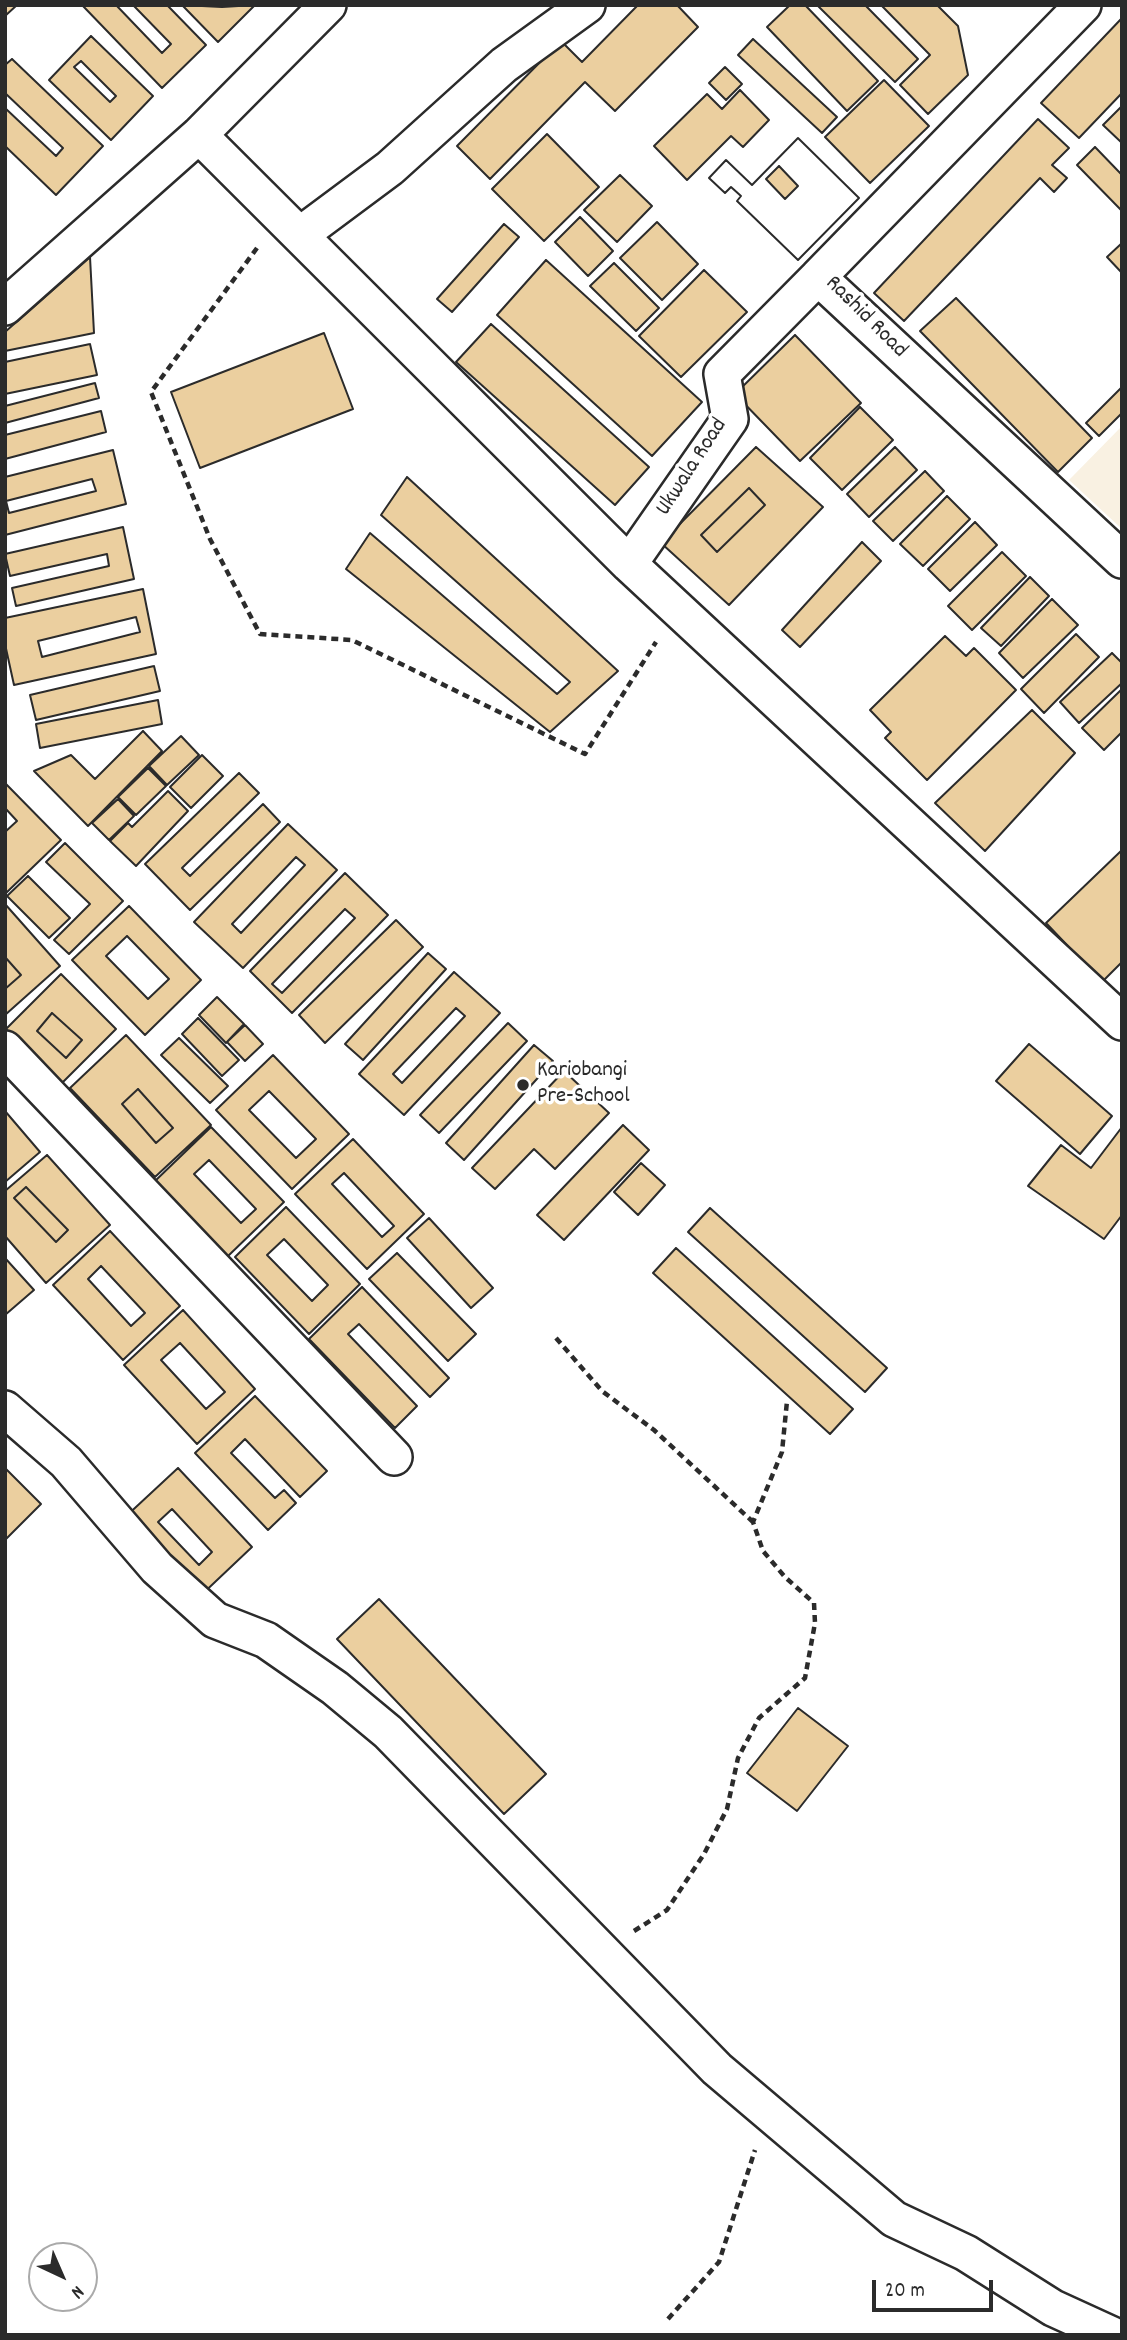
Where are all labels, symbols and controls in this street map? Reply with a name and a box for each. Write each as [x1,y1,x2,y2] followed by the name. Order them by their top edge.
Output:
[818,271,912,365] street label: Rashid Road
[651,414,735,522] street label: Ukwala Road
[537,1058,630,1112] place label: Kariobangi Pre-School
[515,1077,531,1093] marker: Kariobangi Pre-School
[28,2242,98,2312] north arrow
[875,2266,996,2310] scale bar
[885,2277,925,2307] text: 20 m
[64,2278,89,2304] text: N

